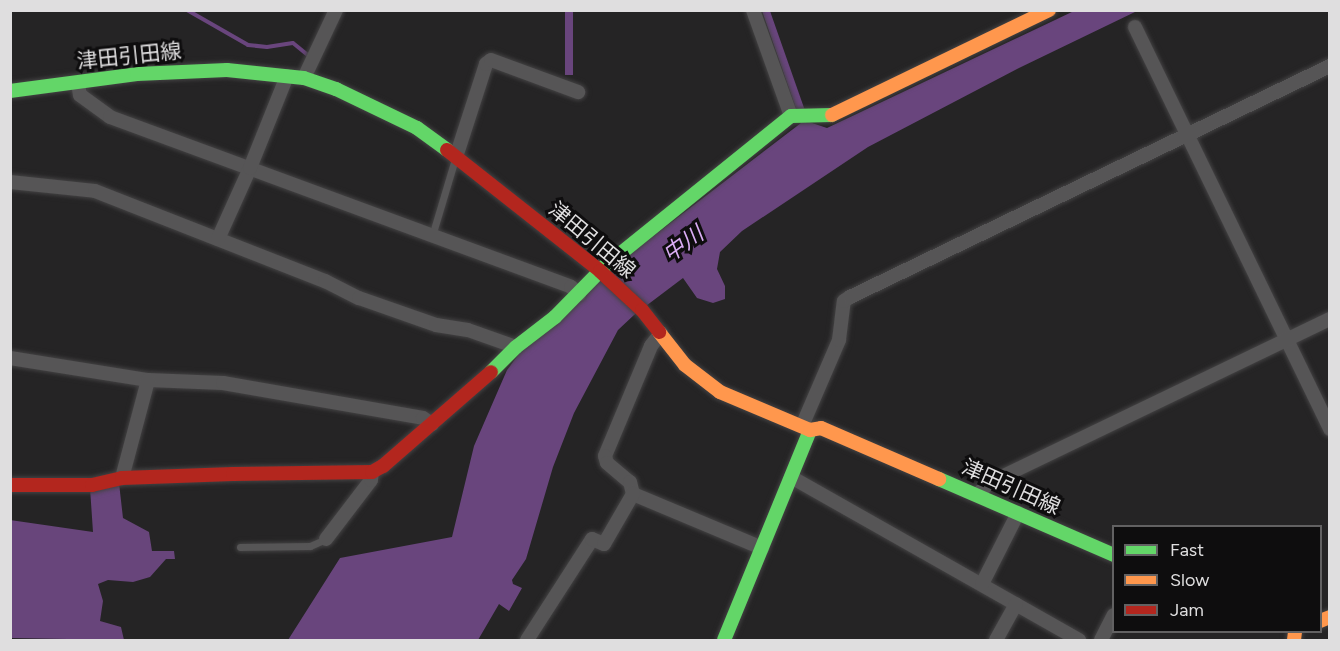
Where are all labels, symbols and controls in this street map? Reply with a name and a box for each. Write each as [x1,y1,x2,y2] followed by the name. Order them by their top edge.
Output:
[75,38,183,74] street label: 津田引田線
[544,197,640,283] street label: 津田引田線
[657,220,709,268] water label: 中川
[958,454,1064,520] street label: 津田引田線
[1112,525,1322,633] legend
[1170,539,1204,561] text: Fast
[1170,569,1209,591] text: Slow
[1170,599,1204,621] text: Jam

